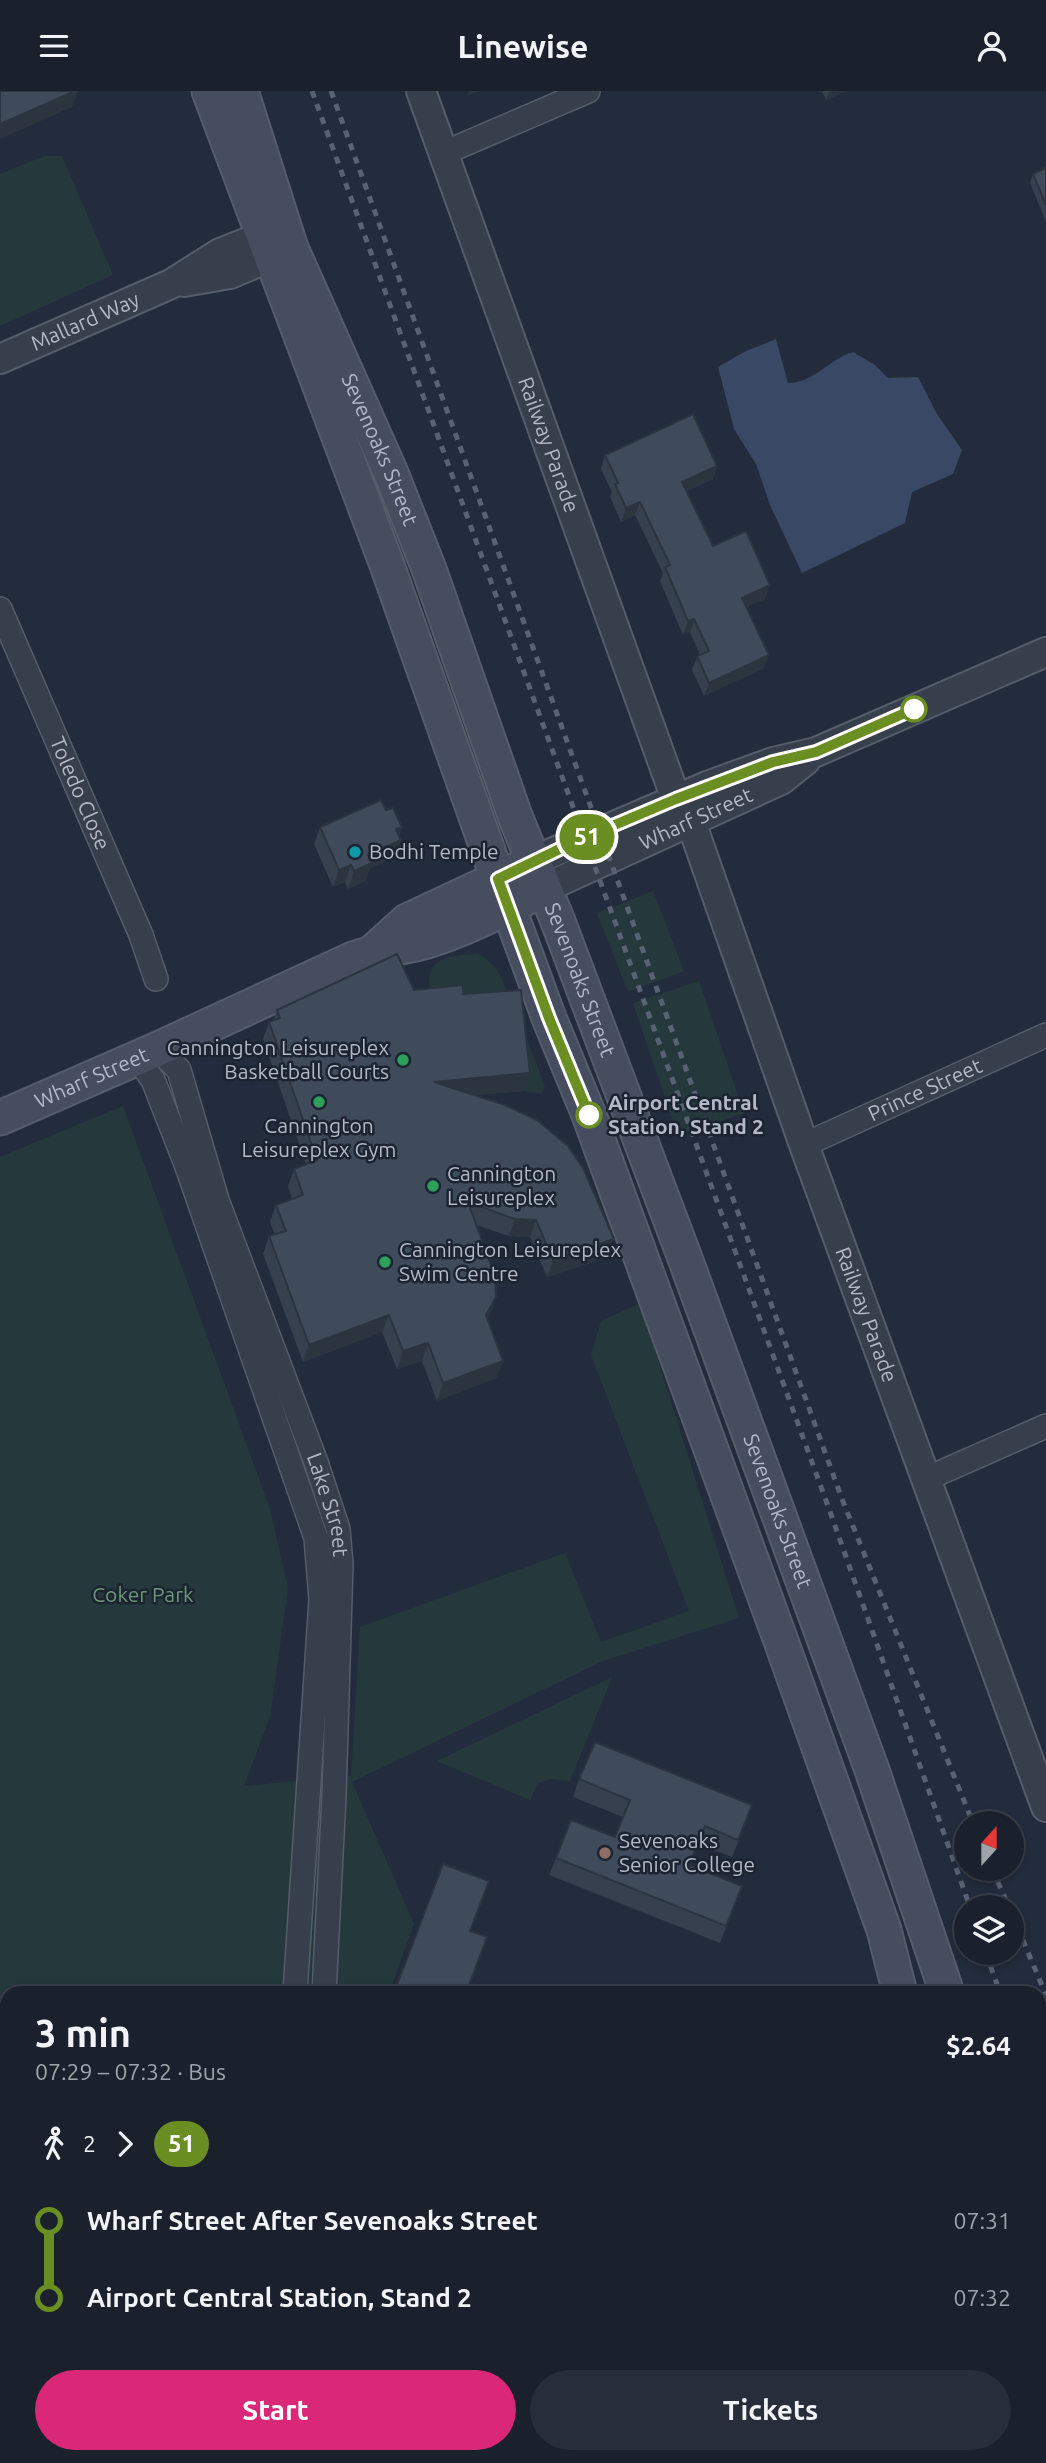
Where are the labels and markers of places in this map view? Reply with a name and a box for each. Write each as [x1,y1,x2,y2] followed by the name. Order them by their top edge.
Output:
[901,696,927,722] unlabelled marker
[369,839,499,863] place label: Bodhi Temple
[347,844,363,860] marker: Bodhi Temple
[167,1035,389,1083] place label: Cannington Leisureplex Basketball Courts
[395,1052,411,1068] marker: Cannington Leisureplex Basketball Courts
[608,1090,764,1138] place label: Airport Central Station, Stand 2
[311,1094,327,1110] marker: Cannington Leisureplex Gym
[576,1102,602,1128] marker: Airport Central Station, Stand 2
[242,1113,396,1161] place label: Cannington Leisureplex Gym
[447,1161,556,1209] place label: Cannington Leisureplex
[425,1178,441,1194] marker: Cannington Leisureplex
[399,1237,622,1285] place label: Cannington Leisureplex Swim Centre
[377,1254,393,1270] marker: Cannington Leisureplex Swim Centre
[619,1828,755,1876] place label: Sevenoaks Senior College
[597,1845,613,1861] marker: Sevenoaks Senior College

